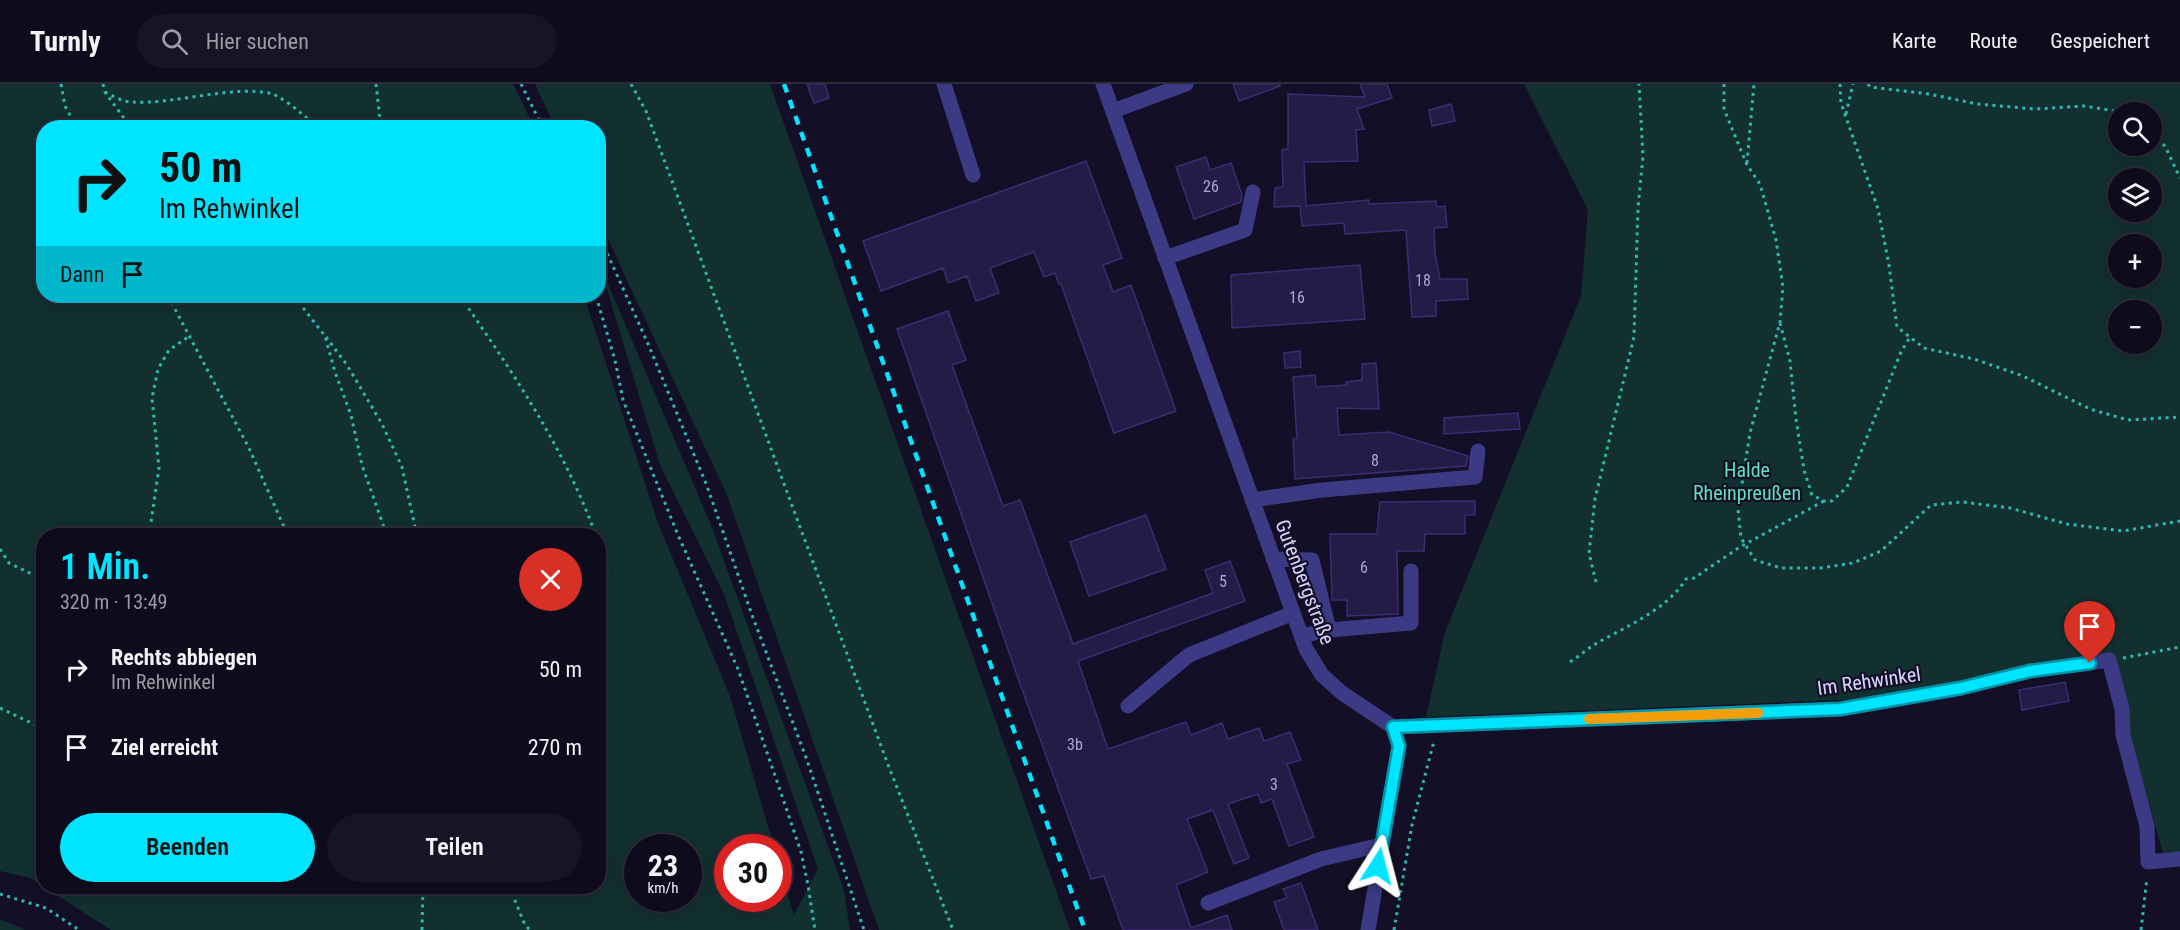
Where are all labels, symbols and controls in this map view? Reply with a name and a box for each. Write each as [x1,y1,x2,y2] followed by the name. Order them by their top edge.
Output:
[137,14,557,68] search box
[30,25,101,58] text: Turnly
[158,25,191,58] icon: search
[206,29,309,54] text: Hier suchen
[1892,29,1936,53] text: Karte
[1969,29,2017,53] text: Route
[2050,29,2150,53] text: Gespeichert
[2108,102,2162,354] map controls
[2108,102,2162,156] button: search
[159,143,242,192] text: 50 m
[60,144,138,222] icon: right
[2108,168,2162,222] button: layers
[1203,177,1219,196] house number: 26
[159,193,300,225] text: Im Rehwinkel
[2108,234,2162,288] button: +
[116,258,149,291] icon: arrive
[60,262,104,287] text: Dann
[1415,271,1431,290] house number: 18
[1289,288,1305,307] house number: 16
[2108,300,2162,354] button: −
[1371,451,1379,470] house number: 8
[1693,458,1801,505] park label: Halde Rheinpreußen
[1270,516,1340,648] street label: Gutenbergstraße
[60,546,150,588] text: 1 Min.
[519,548,582,611] button: close
[1360,558,1368,577] house number: 6
[1219,572,1227,591] house number: 5
[60,590,167,614] text: 320 m · 13:49
[2064,601,2115,663] pin
[2073,610,2106,643] icon: arrive
[111,645,257,670] text: Rechts abbiegen
[60,653,93,686] icon: right
[539,657,582,682] text: 50 m
[1816,662,1922,700] street label: Im Rehwinkel
[111,670,215,694] text: Im Rehwinkel
[60,731,93,764] icon: arrive
[111,735,218,760] text: Ziel erreicht
[528,735,582,760] text: 270 m
[1067,735,1083,754] house number: 3b
[1270,775,1278,794] house number: 3
[60,813,315,882] button: Beenden
[327,813,582,882] button: Teilen
[714,834,792,912] speed limit sign: 30
[1346,834,1410,898] position arrow
[648,848,678,883] text: 23
[648,879,678,897] text: km/h

